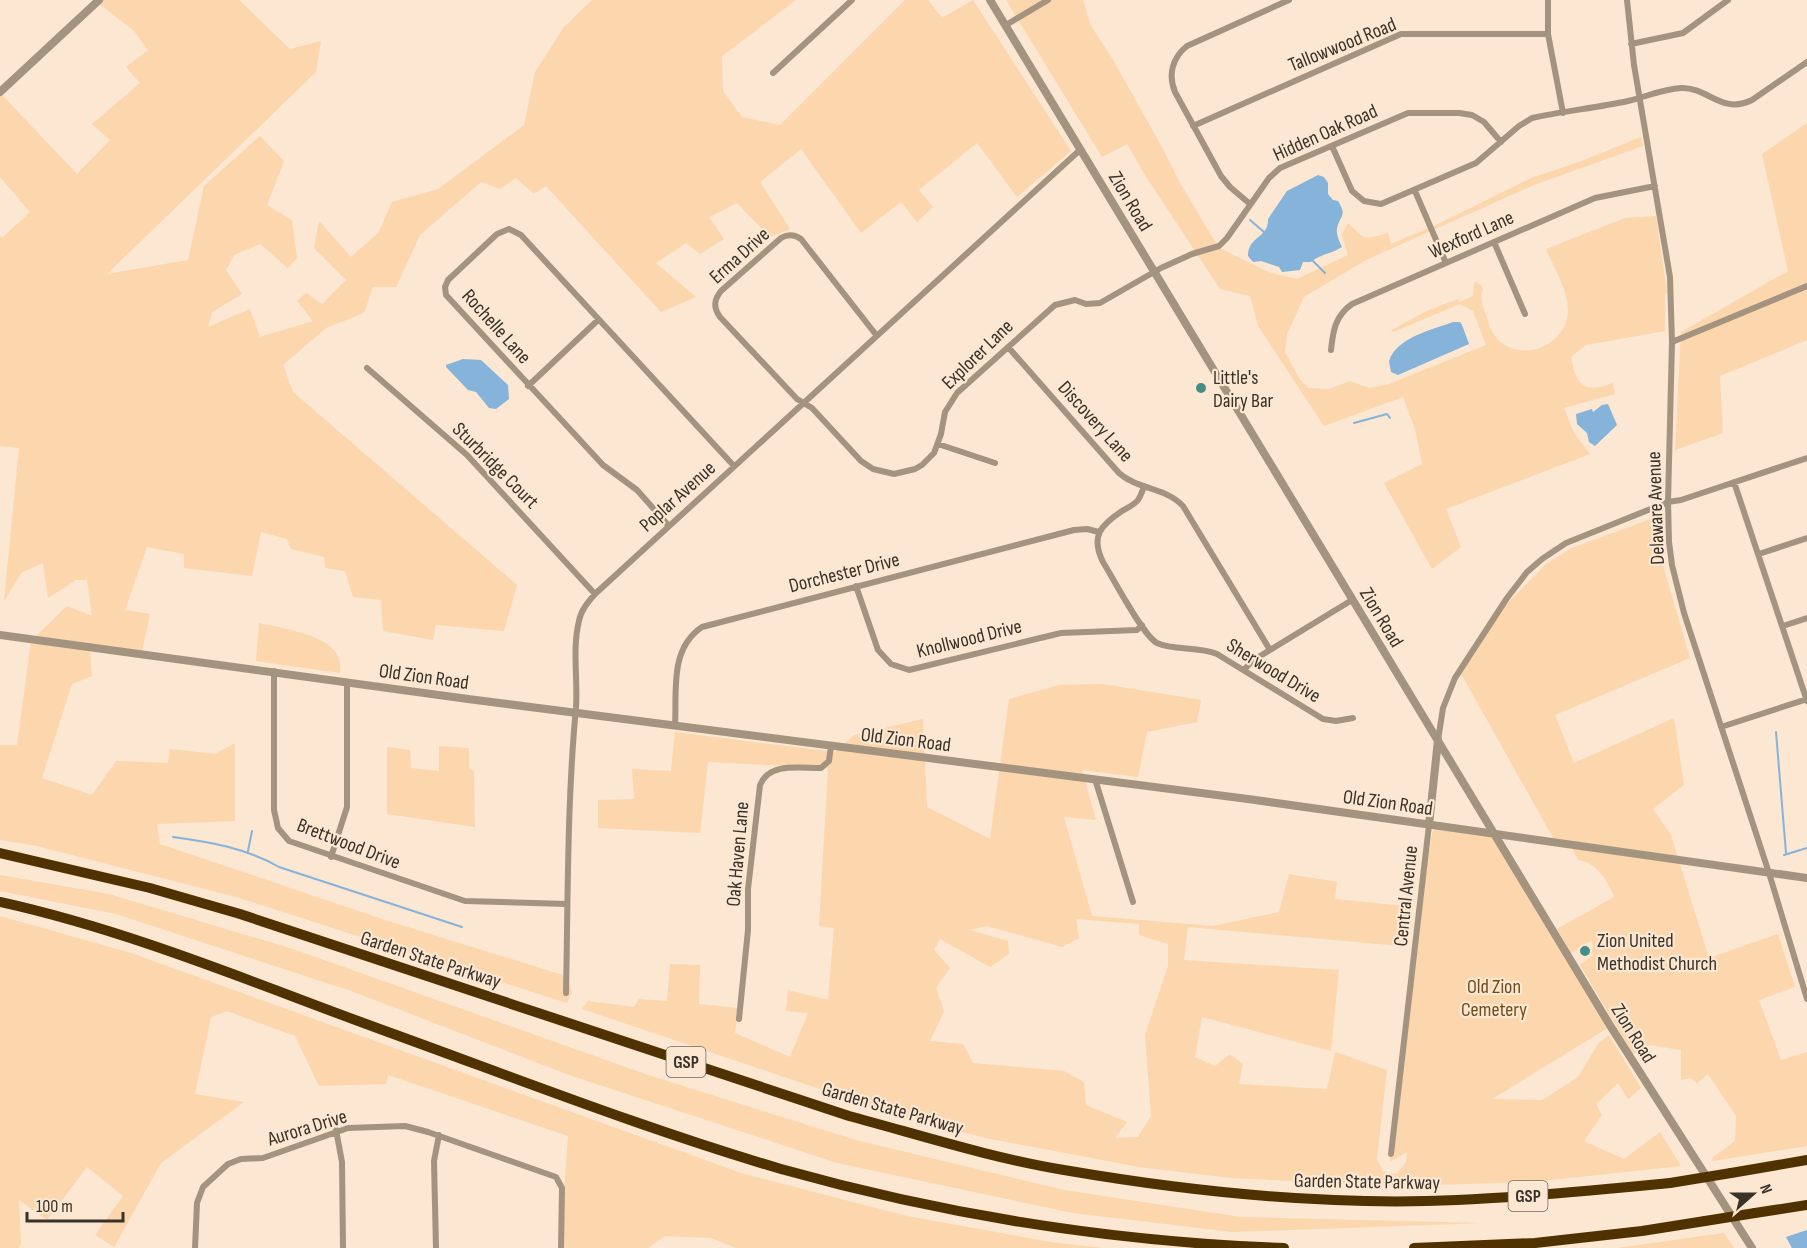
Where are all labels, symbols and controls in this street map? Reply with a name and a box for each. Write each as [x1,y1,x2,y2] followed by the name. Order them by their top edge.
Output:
[1285,12,1400,77] street label: Tallowwood Road
[1269,99,1381,167] street label: Hidden Oak Road
[1103,167,1157,236] street label: Zion Road
[1425,206,1518,264] street label: Wexford Lane
[705,223,775,289] street label: Erma Drive
[456,284,536,369] street label: Rochelle Lane
[937,315,1018,395] street label: Explorer Lane
[1213,366,1274,413] place label: Little's Dairy Bar
[1053,376,1138,467] street label: Discovery Lane
[1194,381,1208,395] marker: Little's Dairy Bar
[447,418,543,514] street label: Sturbridge Court
[1642,451,1670,565] street label: Delaware Avenue
[635,456,721,537] street label: Poplar Avenue
[786,548,902,598] street label: Dorchester Drive
[1354,583,1408,652] street label: Zion Road
[914,614,1024,664] street label: Knollwood Drive
[1222,633,1325,708] street label: Sherwood Drive
[377,659,470,695] street label: Old Zion Road
[860,723,952,757] street label: Old Zion Road
[1341,785,1434,821] street label: Old Zion Road
[721,801,755,907] street label: Oak Haven Lane
[294,813,404,875] street label: Brettwood Drive
[1389,844,1423,948] street label: Central Avenue
[358,926,504,994] street label: Garden State Parkway
[1597,929,1717,976] place label: Zion United Methodist Church
[1578,944,1592,958] marker: Zion United Methodist Church
[1461,975,1527,1022] park label: Old Zion Cemetery
[1606,999,1661,1068] street label: Zion Road
[666,1047,706,1077] road number: GSP
[819,1077,967,1141] street label: Garden State Parkway
[264,1105,350,1152] street label: Aurora Drive
[1723,1164,1783,1224] north arrow
[1294,1169,1440,1195] street label: Garden State Parkway
[1508,1181,1547,1211] road number: GSP
[1755,1182,1776,1197] text: N
[27,1185,123,1223] scale bar
[36,1196,73,1217] text: 100 m

